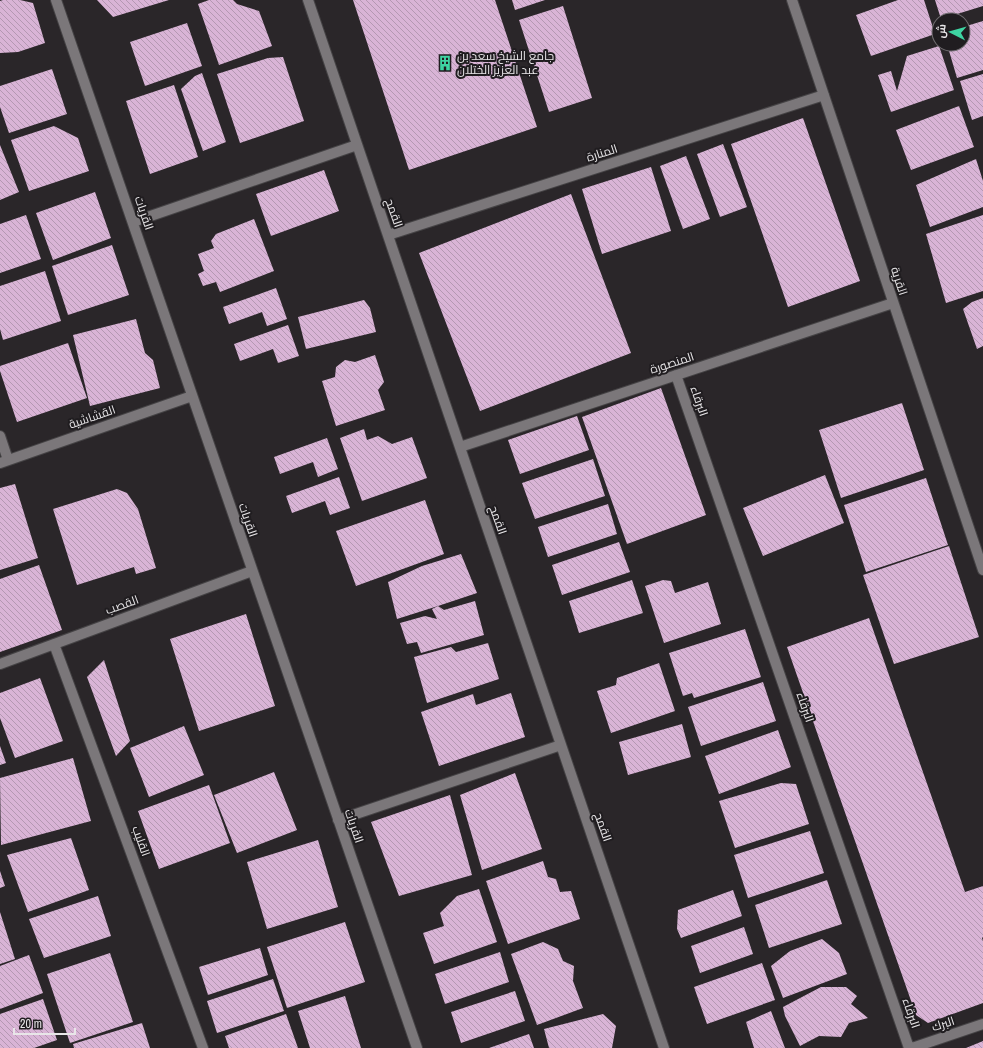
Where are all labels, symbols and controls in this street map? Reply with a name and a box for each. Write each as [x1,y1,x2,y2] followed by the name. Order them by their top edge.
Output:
[931,12,971,52] north arrow
[933,23,949,39] text: ش
[457,48,554,78] place label: جامع الشيخ سعد بن عبد العزيز الختلان
[436,54,454,72] building icon: جامع الشيخ سعد بن عبد العزيز الختلان
[584,140,620,166] street label: المنارة
[131,194,157,232] street label: القريات
[382,196,406,230] street label: القمح
[887,265,911,297] street label: القرية
[648,348,696,378] street label: المنصورة
[686,384,712,418] street label: البرقاء
[66,402,118,432] street label: القشاشية
[235,501,261,539] street label: القريات
[486,503,510,537] street label: القمح
[103,592,141,618] street label: القصب
[792,690,818,724] street label: البرقاء
[341,807,367,845] street label: القريات
[591,810,615,844] street label: القمح
[128,824,154,858] street label: القليب
[898,996,924,1030] street label: البرقاء
[14,1010,75,1036] scale bar
[930,1013,956,1035] street label: البرك
[20,1016,42,1032] text: 20 m

